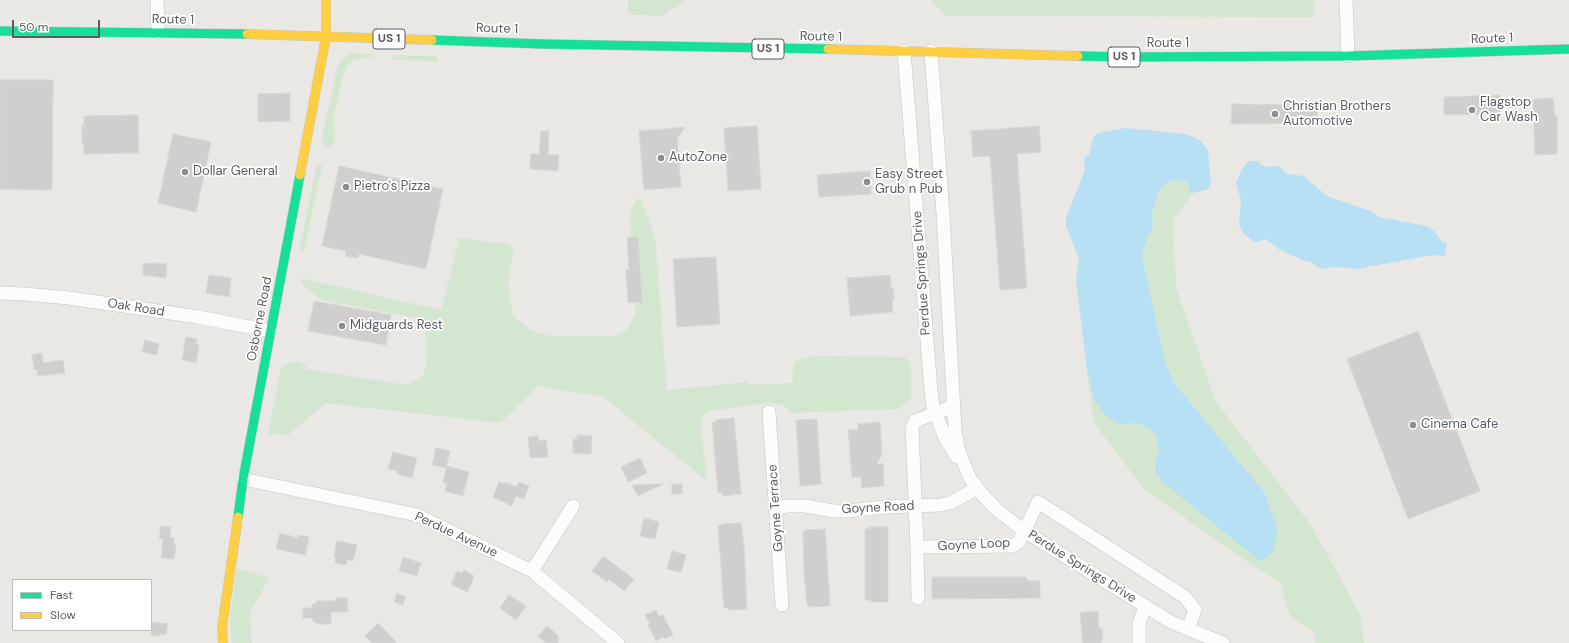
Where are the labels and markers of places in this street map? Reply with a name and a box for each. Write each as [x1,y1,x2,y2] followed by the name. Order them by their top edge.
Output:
[1480,95,1538,126] place label: Flagstop Car Wash
[1283,99,1391,130] place label: Christian Brothers Automotive
[1467,105,1477,115] marker: Flagstop Car Wash
[1270,109,1280,119] marker: Christian Brothers Automotive
[669,150,727,166] place label: AutoZone
[656,153,666,163] marker: AutoZone
[193,164,278,180] place label: Dollar General
[180,167,190,177] marker: Dollar General
[875,167,943,198] place label: Easy Street Grub n Pub
[862,177,872,187] marker: Easy Street Grub n Pub
[354,179,430,195] place label: Pietro's Pizza
[341,182,351,192] marker: Pietro's Pizza
[350,318,443,334] place label: Midguards Rest
[337,321,347,331] marker: Midguards Rest
[1421,417,1498,433] place label: Cinema Cafe
[1408,420,1418,430] marker: Cinema Cafe

